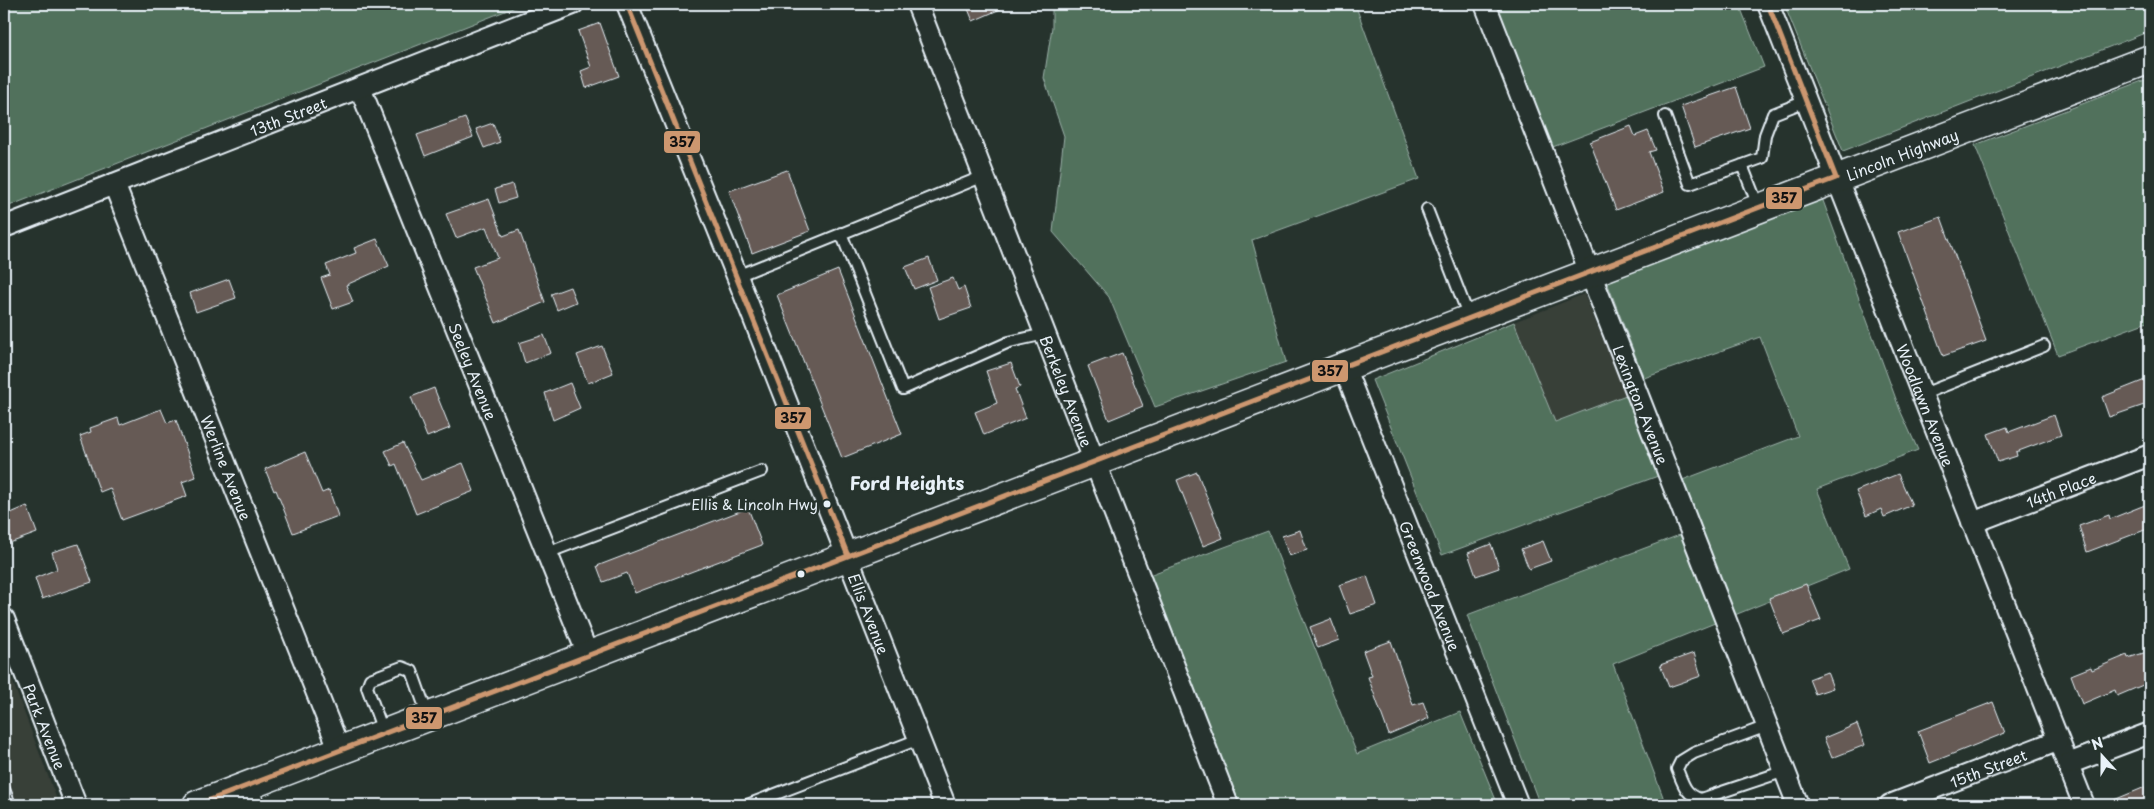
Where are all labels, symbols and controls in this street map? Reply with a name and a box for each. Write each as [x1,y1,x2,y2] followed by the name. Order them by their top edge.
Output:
[246,90,330,141] street label: 13th Street
[1842,122,1961,186] street label: Lincoln Highway
[663,130,701,154] line badge: 357
[669,131,695,152] text: 357
[1765,186,1803,210] line badge: 357
[1771,187,1797,208] text: 357
[444,319,504,423] street label: Seeley Avenue
[1035,332,1099,450] street label: Berkeley Avenue
[1892,340,1961,470] street label: Woodlawn Avenue
[1608,342,1675,467] street label: Lexington Avenue
[1311,359,1349,383] line badge: 357
[1317,360,1343,381] text: 357
[774,406,812,430] line badge: 357
[780,407,806,428] text: 357
[196,411,258,523] street label: Werline Avenue
[2022,465,2099,513] street label: 14th Place
[850,469,965,496] district label: Ford Heights
[691,494,818,515] place label: Ellis & Lincoln Hwy
[822,499,832,509] marker: Ellis & Lincoln Hwy
[1395,517,1467,654] street label: Greenwood Avenue
[796,569,806,579] unlabelled marker
[843,570,896,657] street label: Ellis Avenue
[18,680,73,773] street label: Park Avenue
[405,706,443,730] line badge: 357
[411,707,437,728] text: 357
[2076,732,2126,782] north arrow
[2088,732,2106,755] text: N
[1946,742,2030,793] street label: 15th Street

